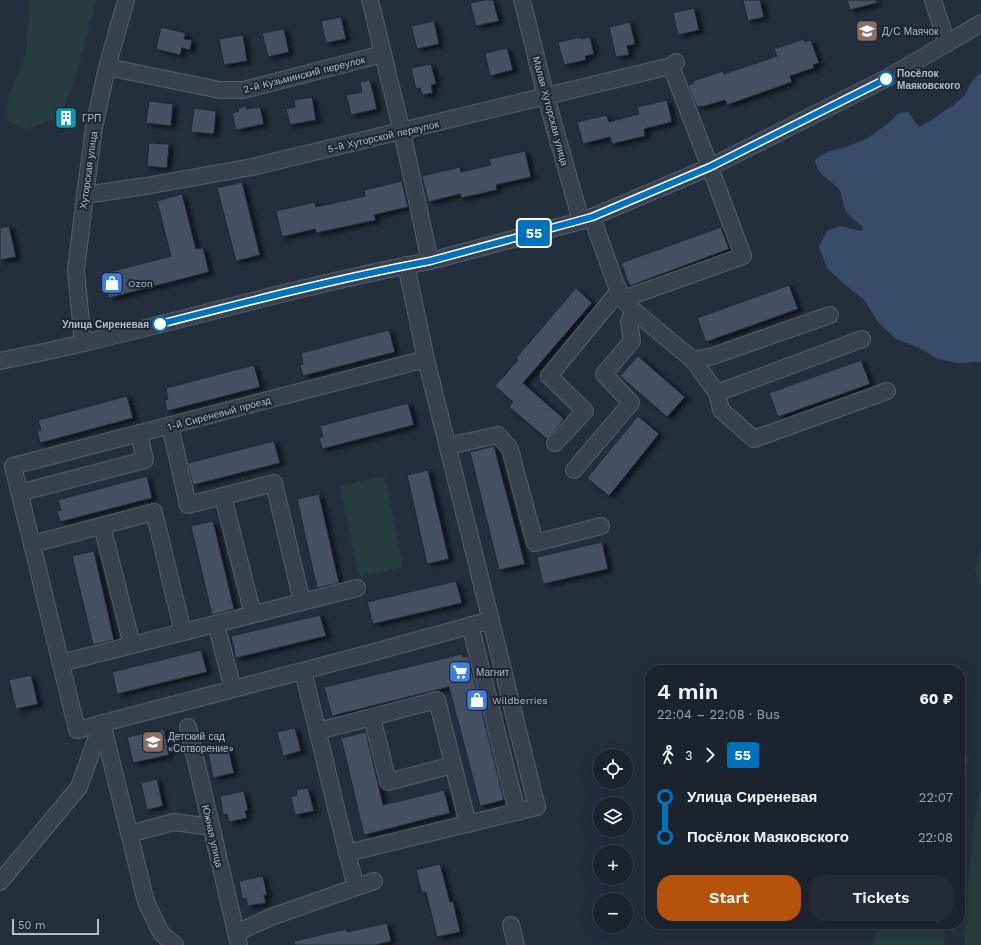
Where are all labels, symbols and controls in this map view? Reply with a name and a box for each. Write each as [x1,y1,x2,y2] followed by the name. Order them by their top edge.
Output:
[854,18,880,44] school or university icon: Д/С Маячок
[882,26,939,37] place label: Д/С Маячок
[242,54,367,95] street label: 2-й Кузьминский переулок
[531,55,571,167] street label: Малая Хуторская улица
[897,68,960,91] place label: Посёлок Маяковского
[878,71,894,87] marker: Посёлок Маяковского
[53,105,79,131] building icon: ГРП
[82,113,101,124] place label: ГРП
[327,118,440,155] street label: 5-й Хуторской переулок
[78,130,99,210] street label: Хуторская улица
[516,220,552,246] line badge: 55
[526,225,542,241] text: 55
[99,270,125,296] shop icon: Ozon
[128,278,153,289] place label: Ozon
[152,316,168,332] marker: Улица Сиреневая
[62,319,149,330] place label: Улица Сиреневая
[166,394,272,433] street label: 1-й Сиреневый проезд
[447,659,473,685] supermarket icon: Магнит
[476,667,510,678] place label: Магнит
[657,679,718,704] text: 4 min
[464,687,490,713] shop icon: Wildberries
[919,690,953,708] text: 60 ₽
[492,695,548,706] place label: Wildberries
[657,707,780,722] text: 22:04 – 22:08 · Bus
[140,729,166,755] school or university icon: Детский сад «Сотворение»
[168,731,234,754] place label: Детский сад «Сотворение»
[657,744,679,766] icon: walk
[699,744,721,766] icon: forward
[735,747,751,763] text: 55
[685,748,693,763] text: 3
[593,749,633,933] map controls
[593,749,633,789] button: locate
[687,788,817,806] text: Улица Сиреневая
[919,790,953,805] text: 22:07
[593,797,633,837] button: layers
[200,804,225,869] street label: Южная улица
[687,828,849,846] text: Посёлок Маяковского
[918,830,953,845] text: 22:08
[593,845,633,885] button: +
[657,875,801,921] button: Start
[809,875,953,921] button: Tickets
[593,893,633,933] button: −
[12,917,99,936] scale bar
[18,919,45,932] text: 50 m

